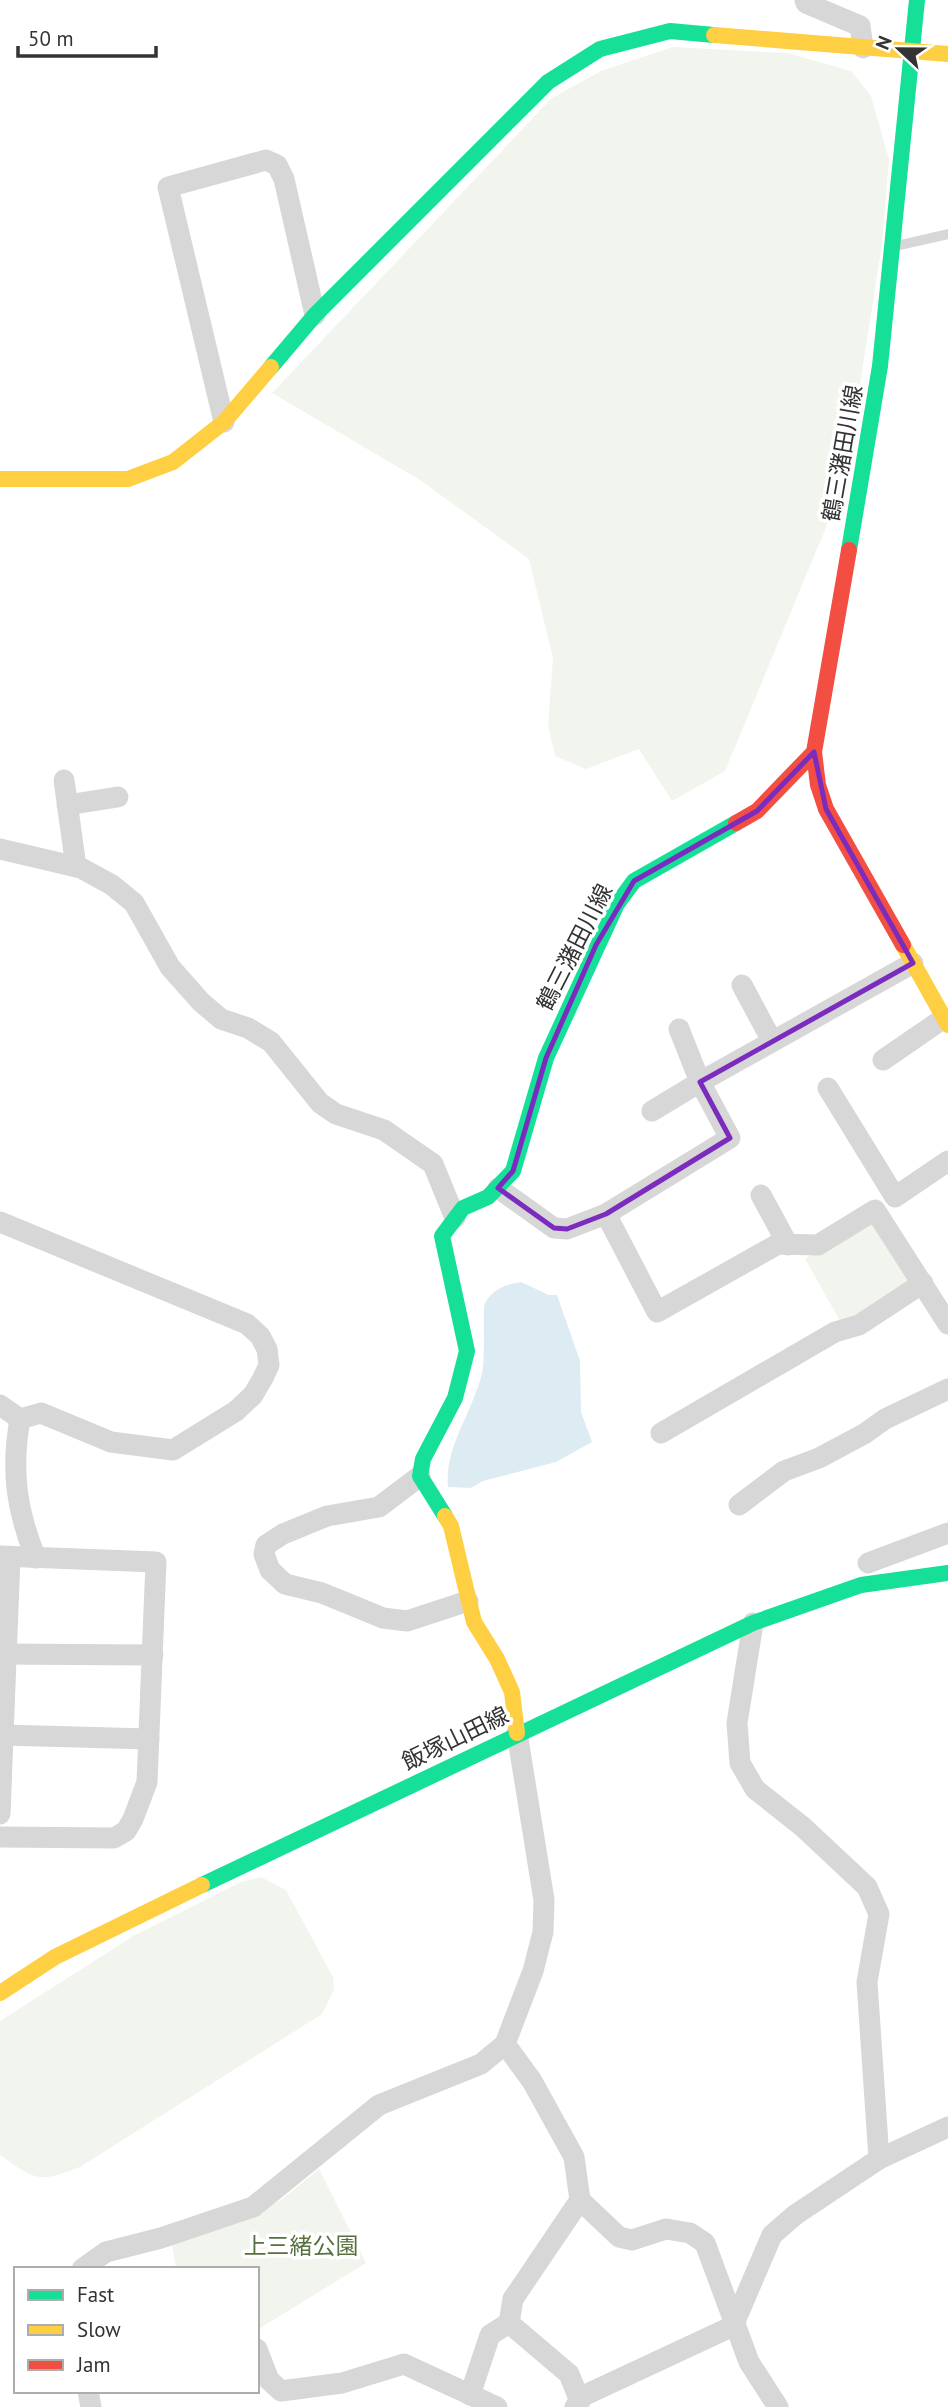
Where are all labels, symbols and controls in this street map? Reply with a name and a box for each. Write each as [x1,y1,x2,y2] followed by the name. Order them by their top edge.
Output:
[18,14,156,58] scale bar
[864,14,934,84] north arrow
[28,25,74,52] text: 50 m
[870,32,897,53] text: N
[816,383,868,523] street label: 鶴三潴田川線
[530,879,618,1015] street label: 鶴三潴田川線
[397,1700,513,1776] street label: 飯塚山田線
[244,2231,359,2260] park label: 上三緒公園
[14,2267,259,2393] legend
[77,2281,114,2308] text: Fast
[77,2316,121,2343] text: Slow
[76,2351,111,2378] text: Jam

